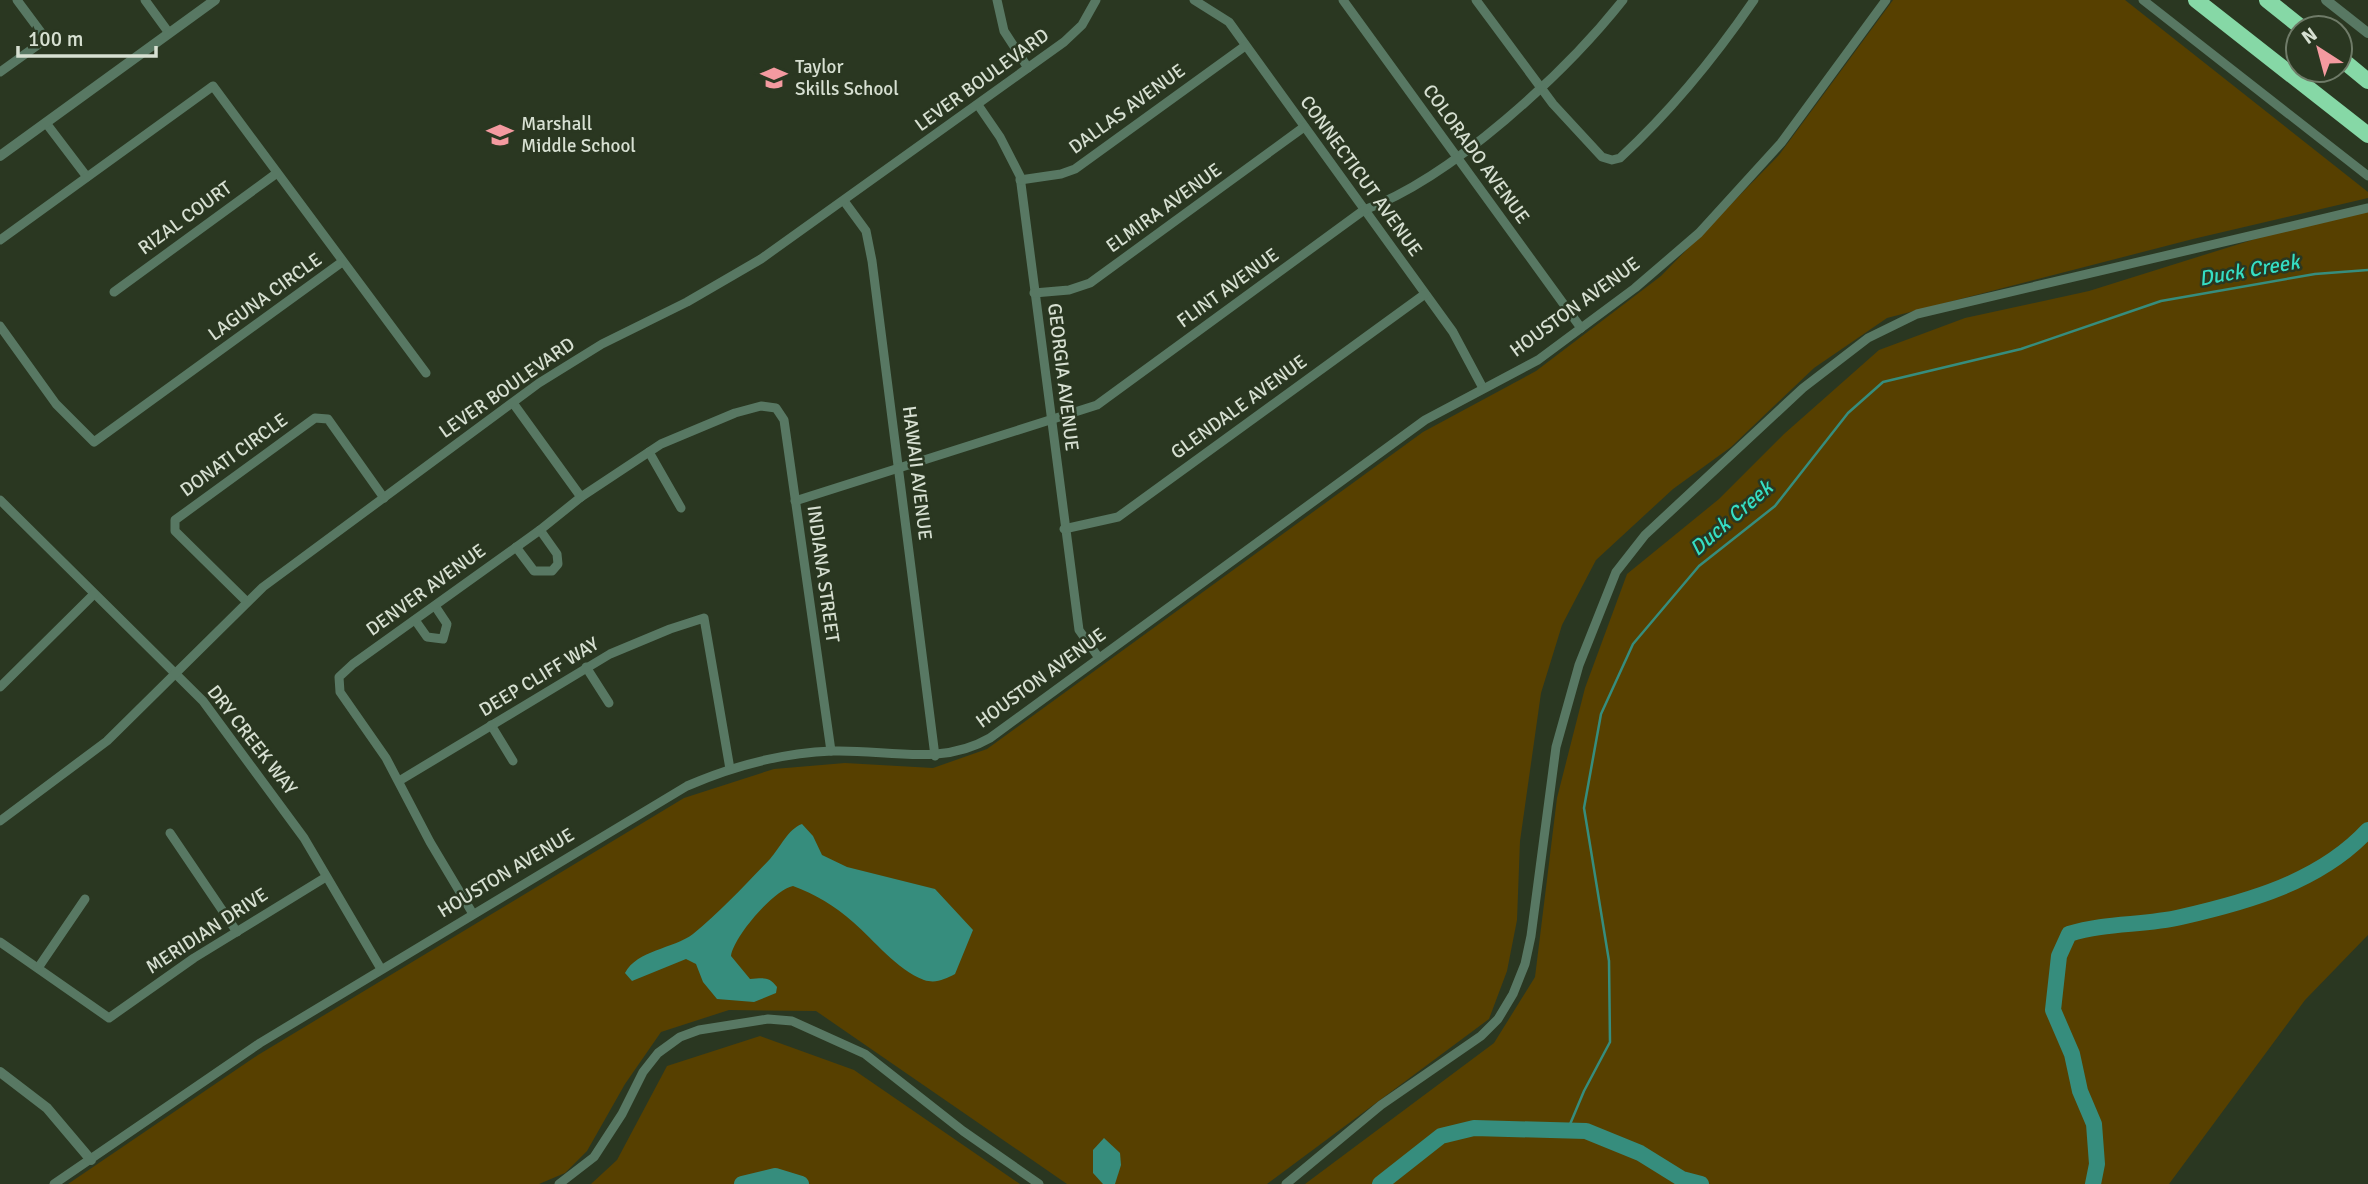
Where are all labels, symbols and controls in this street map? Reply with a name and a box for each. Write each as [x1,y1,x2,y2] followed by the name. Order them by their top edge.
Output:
[18,14,156,58] scale bar
[2284,14,2354,84] north arrow
[2297,22,2322,50] text: N
[910,23,1054,137] street label: LEVER BOULEVARD
[28,26,83,52] text: 100 m
[795,55,899,101] place label: Taylor Skills School
[1064,59,1190,159] street label: DALLAS AVENUE
[759,63,789,93] school or university icon: Taylor Skills School
[1417,80,1535,228] street label: COLORADO AVENUE
[1295,91,1427,261] street label: CONNECTICUT AVENUE
[521,112,636,158] place label: Marshall Middle School
[485,120,515,150] school or university icon: Marshall Middle School
[1101,158,1227,258] street label: ELMIRA AVENUE
[133,176,237,260] street label: RIZAL COURT
[1172,243,1284,333] street label: FLINT AVENUE
[203,248,327,346] street label: LAGUNA CIRCLE
[2197,248,2304,292] water label: Duck Creek
[1505,252,1645,362] street label: HOUSTON AVENUE
[1042,302,1084,452] street label: GEORGIA AVENUE
[435,332,579,444] street label: LEVER BOULEVARD
[1166,349,1312,465] street label: GLENDALE AVENUE
[897,404,937,542] street label: HAWAII AVENUE
[175,408,293,502] street label: DONATI CIRCLE
[1684,473,1780,561] water label: Duck Creek
[801,504,845,645] street label: INDIANA STREET
[362,539,490,641] street label: DENVER AVENUE
[971,623,1111,733] street label: HOUSTON AVENUE
[475,632,604,722] street label: DEEP CLIFF WAY
[202,680,303,800] street label: DRY CREEK WAY
[433,823,579,923] street label: HOUSTON AVENUE
[141,883,273,979] street label: MERIDIAN DRIVE

